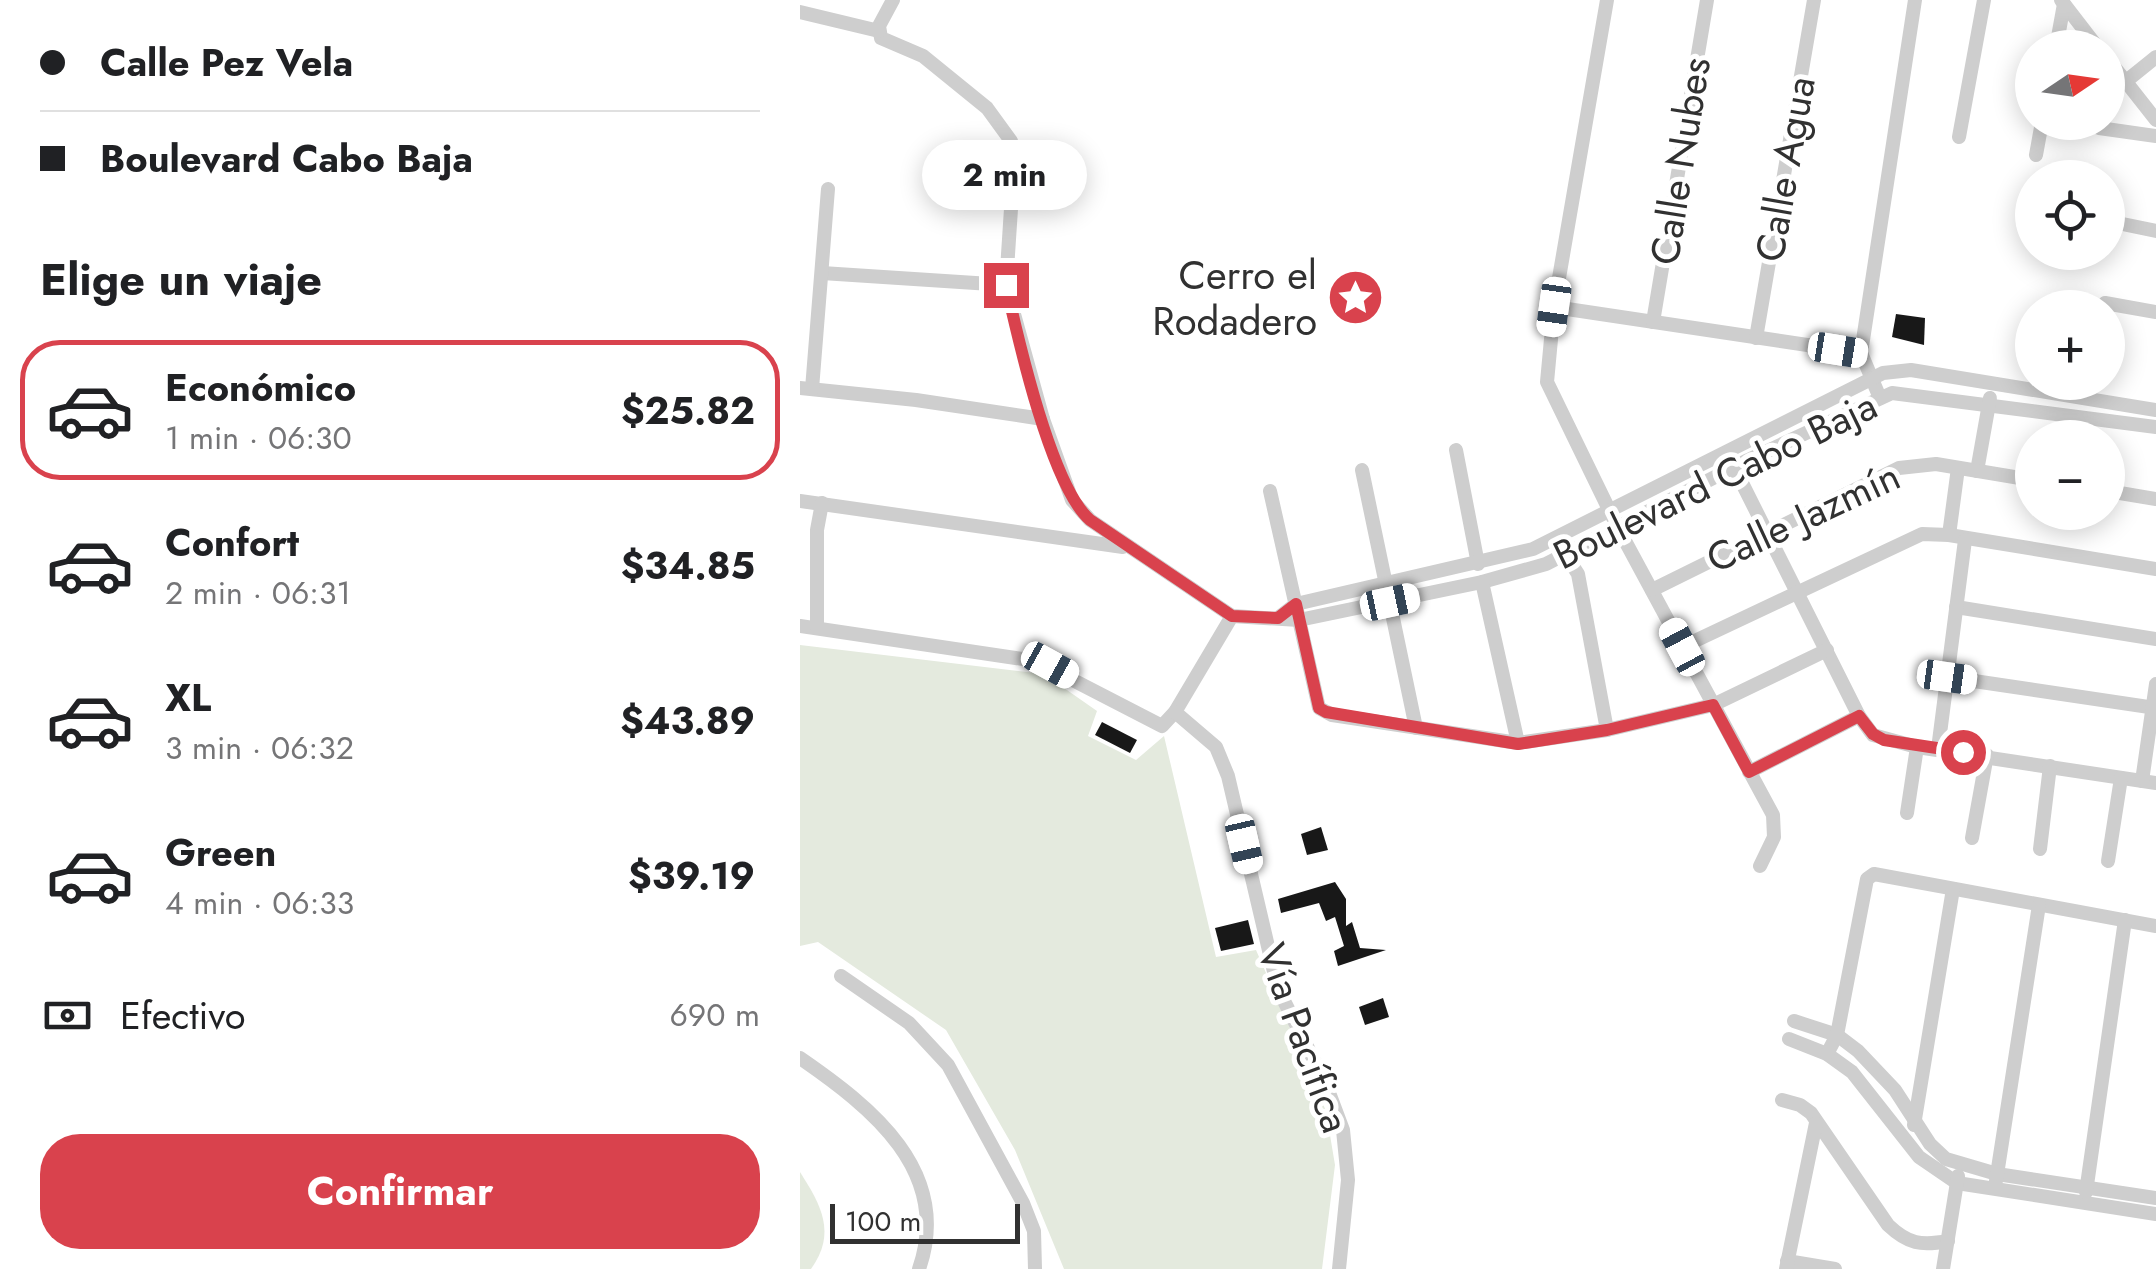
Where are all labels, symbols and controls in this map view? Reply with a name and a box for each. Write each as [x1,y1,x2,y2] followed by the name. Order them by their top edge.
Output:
[2015,30,2125,140] north arrow
[2015,30,2125,530] map controls
[100,35,353,90] text: Calle Pez Vela
[1635,53,1725,269] street label: Calle Nubes
[1740,72,1830,266] street label: Calle Agua
[100,131,473,186] text: Boulevard Cabo Baja
[924,140,1088,210] callout: 2 min
[962,152,1047,198] text: 2 min
[2015,160,2125,270] button: locate
[1152,246,1317,350] place label: Cerro el Rodadero
[40,247,322,312] text: Elige un viaje
[984,263,1029,308] route end
[1326,268,1386,328] place icon: Cerro el Rodadero
[1535,275,1573,339] car
[2015,290,2125,400] button: +
[1806,330,1870,370] car
[165,360,356,415] text: Económico
[45,365,135,455] icon: car
[1543,376,1887,584] street label: Boulevard Cabo Baja
[621,383,755,438] text: $25.82
[165,415,352,461] text: 1 min · 06:30
[2015,420,2125,530] button: −
[1697,447,1909,587] street label: Calle Jazmín
[165,515,299,570] text: Confort
[45,520,135,610] icon: car
[621,538,755,593] text: $34.85
[165,570,351,616] text: 2 min · 06:31
[1358,581,1422,623] car
[1655,613,1709,681] car
[1016,637,1084,693] car
[1915,658,1979,696] car
[165,670,211,725] text: XL
[45,675,135,765] icon: car
[620,693,755,748] text: $43.89
[165,725,354,771] text: 3 min · 06:32
[1941,730,1986,775] route start
[1223,811,1265,877] car
[165,825,276,880] text: Green
[45,830,135,920] icon: car
[628,848,755,903] text: $39.19
[165,880,354,926] text: 4 min · 06:33
[1243,935,1365,1141] street label: Vía Pacífica
[40,988,95,1043] icon: cash
[120,988,245,1043] text: Efectivo
[669,992,760,1038] text: 690 m
[40,1134,760,1249] button: Confirmar
[830,1199,1020,1244] scale bar
[845,1201,921,1242] text: 100 m

